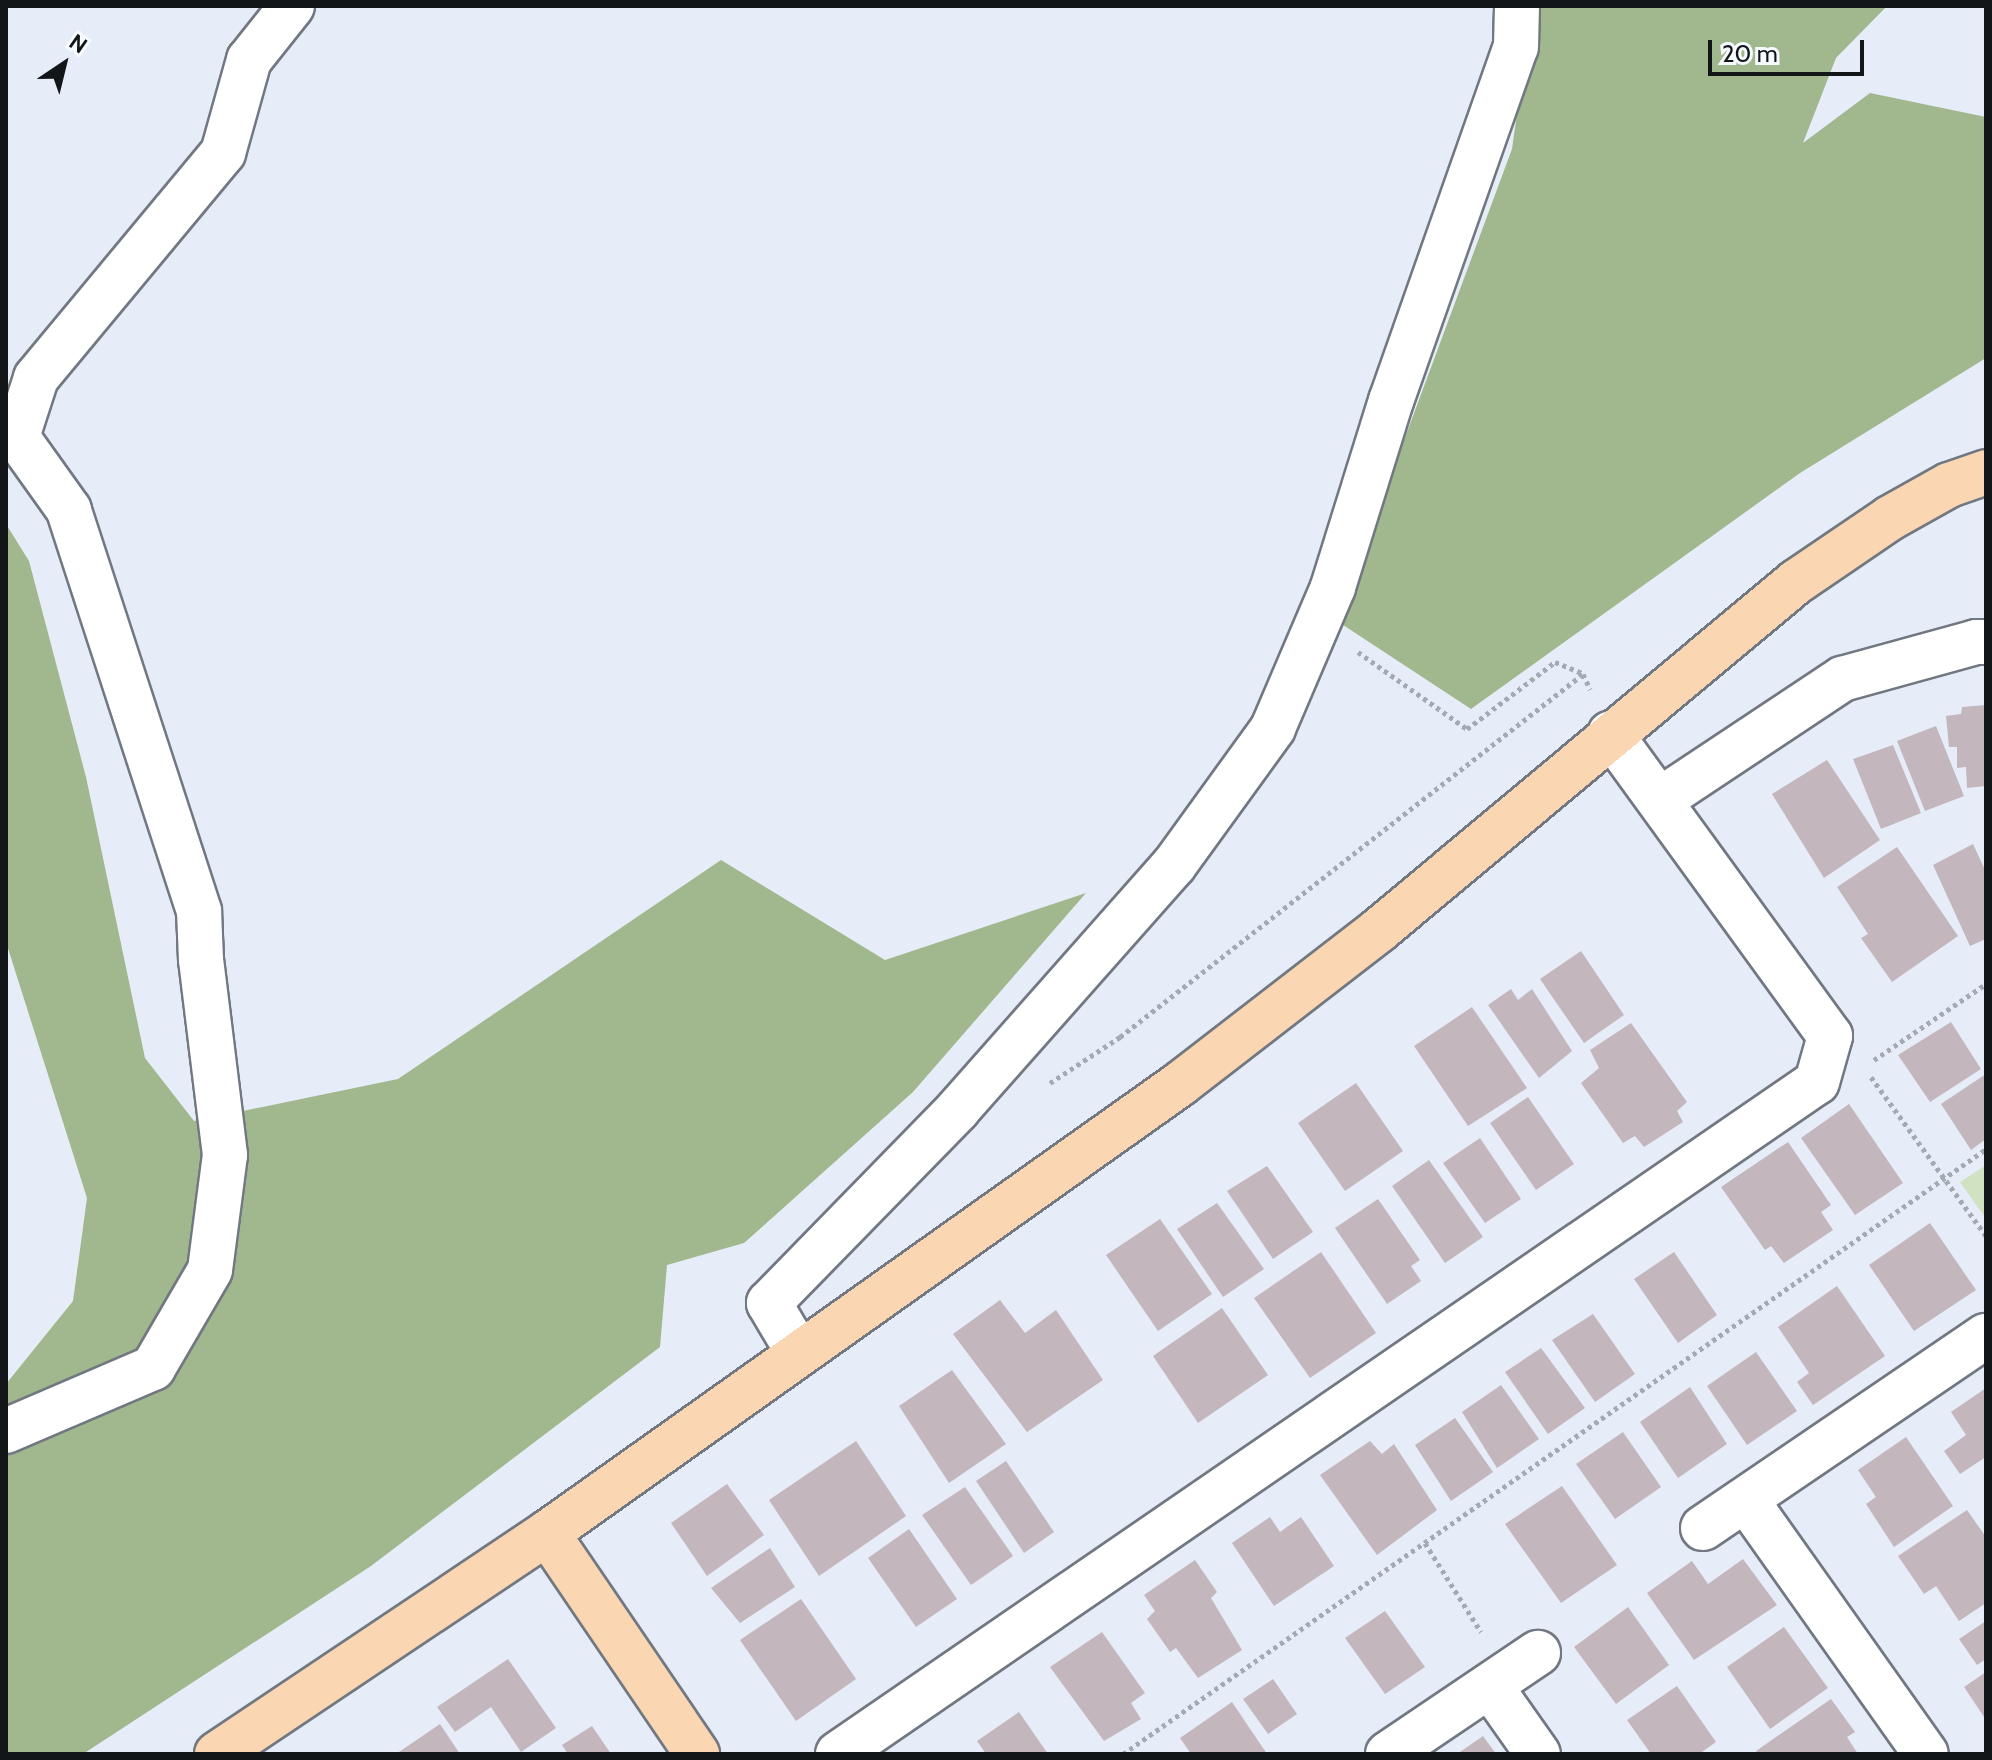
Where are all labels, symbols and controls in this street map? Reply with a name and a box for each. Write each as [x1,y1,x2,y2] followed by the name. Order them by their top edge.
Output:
[24,24,104,104] north arrow
[1712,24,1868,74] scale bar
[64,28,92,59] text: N
[1722,39,1778,68] text: 20 m

